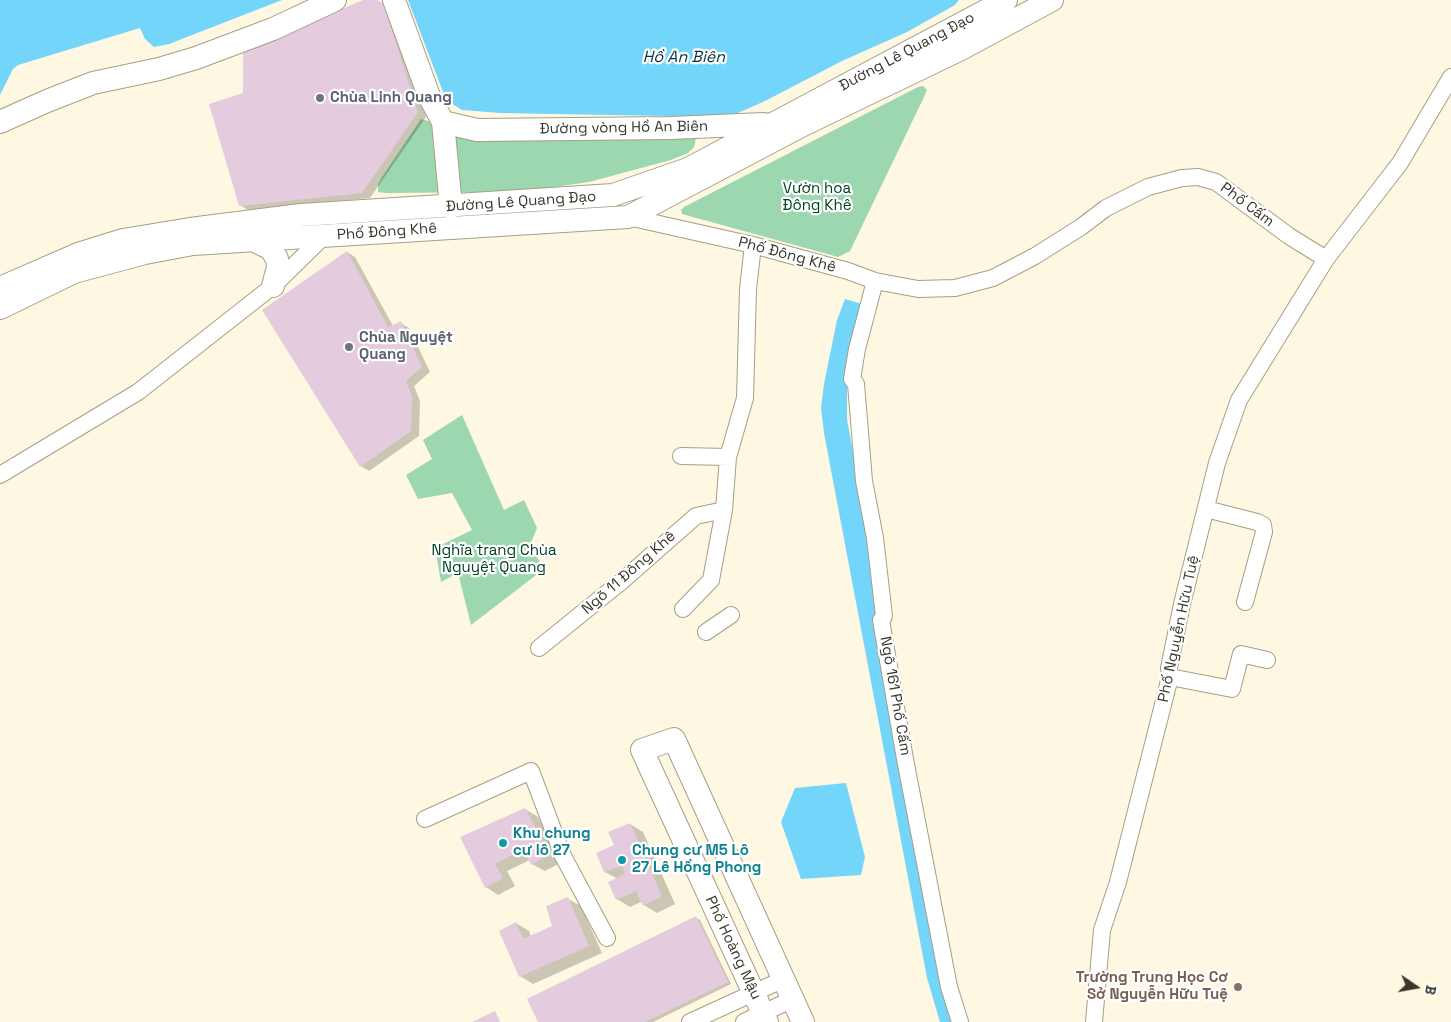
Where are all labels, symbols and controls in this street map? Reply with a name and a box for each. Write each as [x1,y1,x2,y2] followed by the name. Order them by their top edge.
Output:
[836,9,978,95] street label: Đường Lê Quang Đạo
[643,48,725,68] water label: Hồ An Biên
[330,89,452,107] place label: Chùa Linh Quang
[314,92,326,104] marker: Chùa Linh Quang
[540,118,708,138] street label: Đường vòng Hồ An Biên
[1217,179,1277,231] street label: Phố Cấm
[782,180,852,215] park label: Vườn hoa Đông Khê
[445,188,597,216] street label: Đường Lê Quang Đạo
[336,220,438,244] street label: Phố Đông Khê
[736,233,838,277] street label: Phố Đông Khê
[359,329,453,364] place label: Chùa Nguyệt Quang
[343,341,355,353] marker: Chùa Nguyệt Quang
[578,527,680,619] street label: Ngõ 11 Đông Khê
[431,542,557,577] park label: Nghĩa trang Chùa Nguyệt Quang
[1155,554,1203,704] street label: Phố Nguyễn Hữu Tuệ
[876,635,914,757] street label: Ngõ 161 Phố Cấm
[513,825,591,860] place label: Khu chung cư lô 27
[497,837,509,849] marker: Khu chung cư lô 27
[632,842,761,877] place label: Chung cư M5 Lô 27 Lê Hồng Phong
[616,854,628,866] marker: Chung cư M5 Lô 27 Lê Hồng Phong
[701,893,765,1003] street label: Phố Hoàng Mậu
[1391,962,1441,1012] north arrow
[1076,969,1228,1004] place label: Trường Trung Học Cơ Sở Nguyễn Hữu Tuệ
[1232,981,1244,993] marker: Trường Trung Học Cơ Sở Nguyễn Hữu Tuệ
[1421,984,1440,997] text: B

